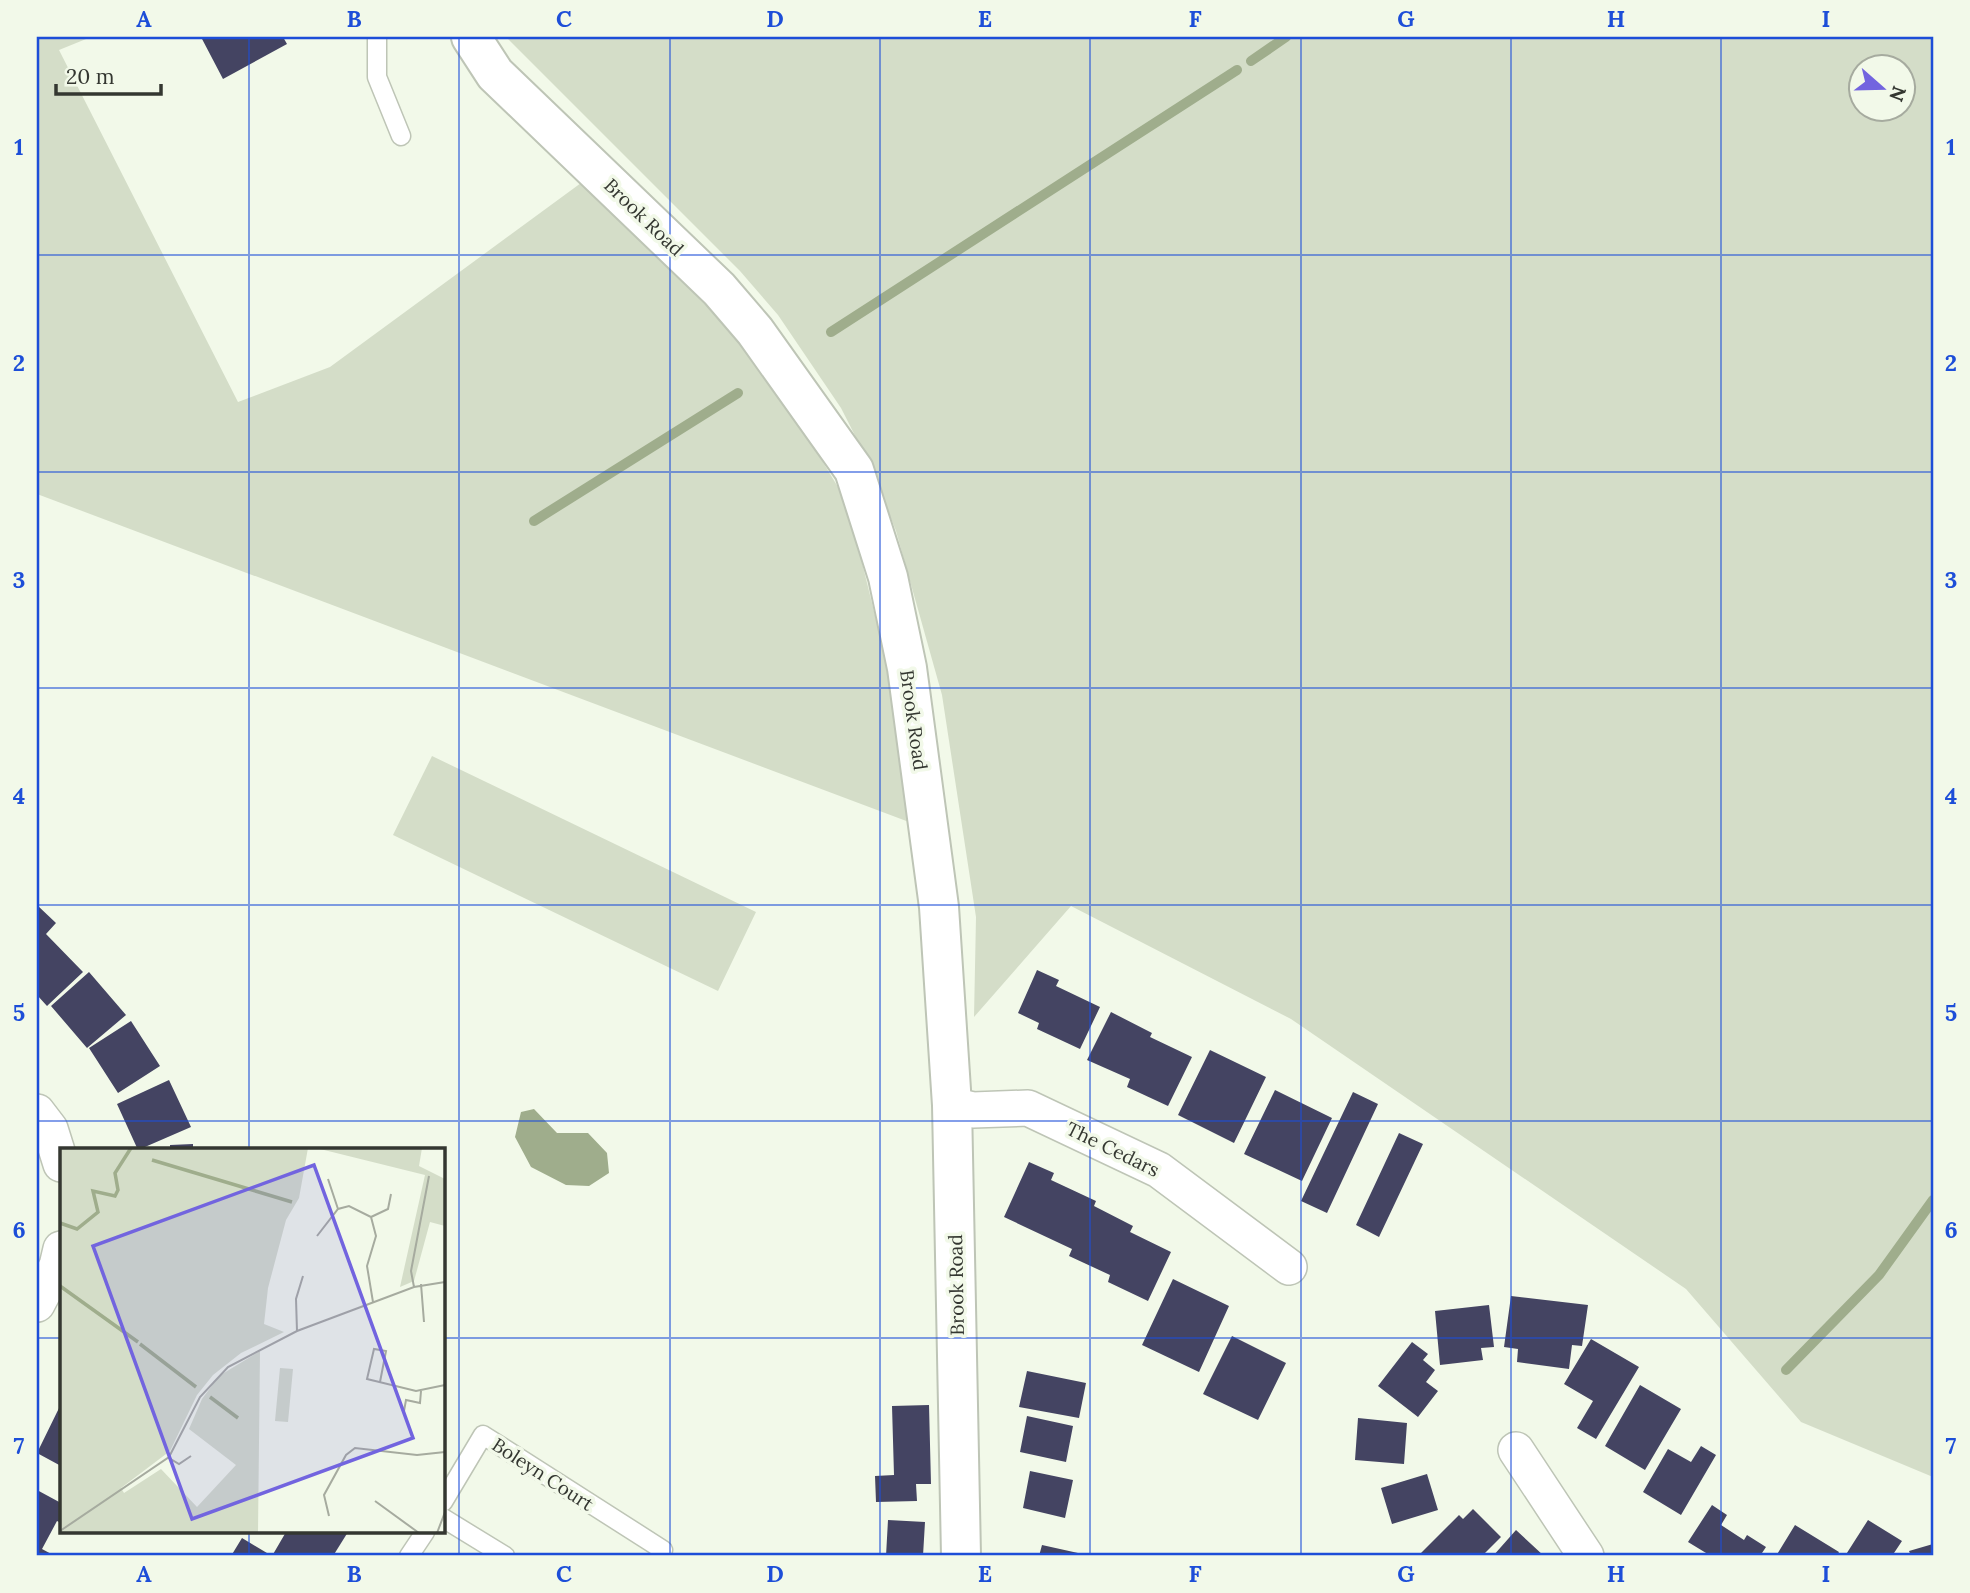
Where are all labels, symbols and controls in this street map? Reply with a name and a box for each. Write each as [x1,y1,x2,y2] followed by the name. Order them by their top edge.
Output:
[136,4,152,33] text: A
[346,4,362,33] text: B
[556,4,572,33] text: C
[766,4,784,33] text: D
[978,4,992,33] text: E
[1188,4,1202,33] text: F
[1397,4,1415,33] text: G
[1607,4,1625,33] text: H
[1822,4,1830,33] text: I
[56,52,161,96] scale bar
[1848,52,1918,122] north arrow
[66,63,115,90] text: 20 m
[1884,83,1912,105] text: N
[14,132,24,161] text: 1
[1946,132,1956,161] text: 1
[599,173,689,261] street label: Brook Road
[13,348,25,377] text: 2
[1945,348,1957,377] text: 2
[13,565,25,594] text: 3
[1945,565,1957,594] text: 3
[895,668,933,772] street label: Brook Road
[13,781,25,810] text: 4
[1945,781,1957,810] text: 4
[13,998,25,1027] text: 5
[1945,998,1957,1027] text: 5
[1063,1116,1164,1182] street label: The Cedars
[60,1148,444,1534] inset map
[12,1215,26,1244] text: 6
[1944,1215,1958,1244] text: 6
[943,1234,969,1336] street label: Brook Road
[14,1431,25,1460] text: 7
[1946,1431,1957,1460] text: 7
[488,1432,599,1516] street label: Boleyn Court
[136,1559,152,1588] text: A
[346,1559,362,1588] text: B
[556,1559,572,1588] text: C
[766,1559,784,1588] text: D
[978,1559,992,1588] text: E
[1188,1559,1202,1588] text: F
[1397,1559,1415,1588] text: G
[1607,1559,1625,1588] text: H
[1822,1559,1830,1588] text: I

